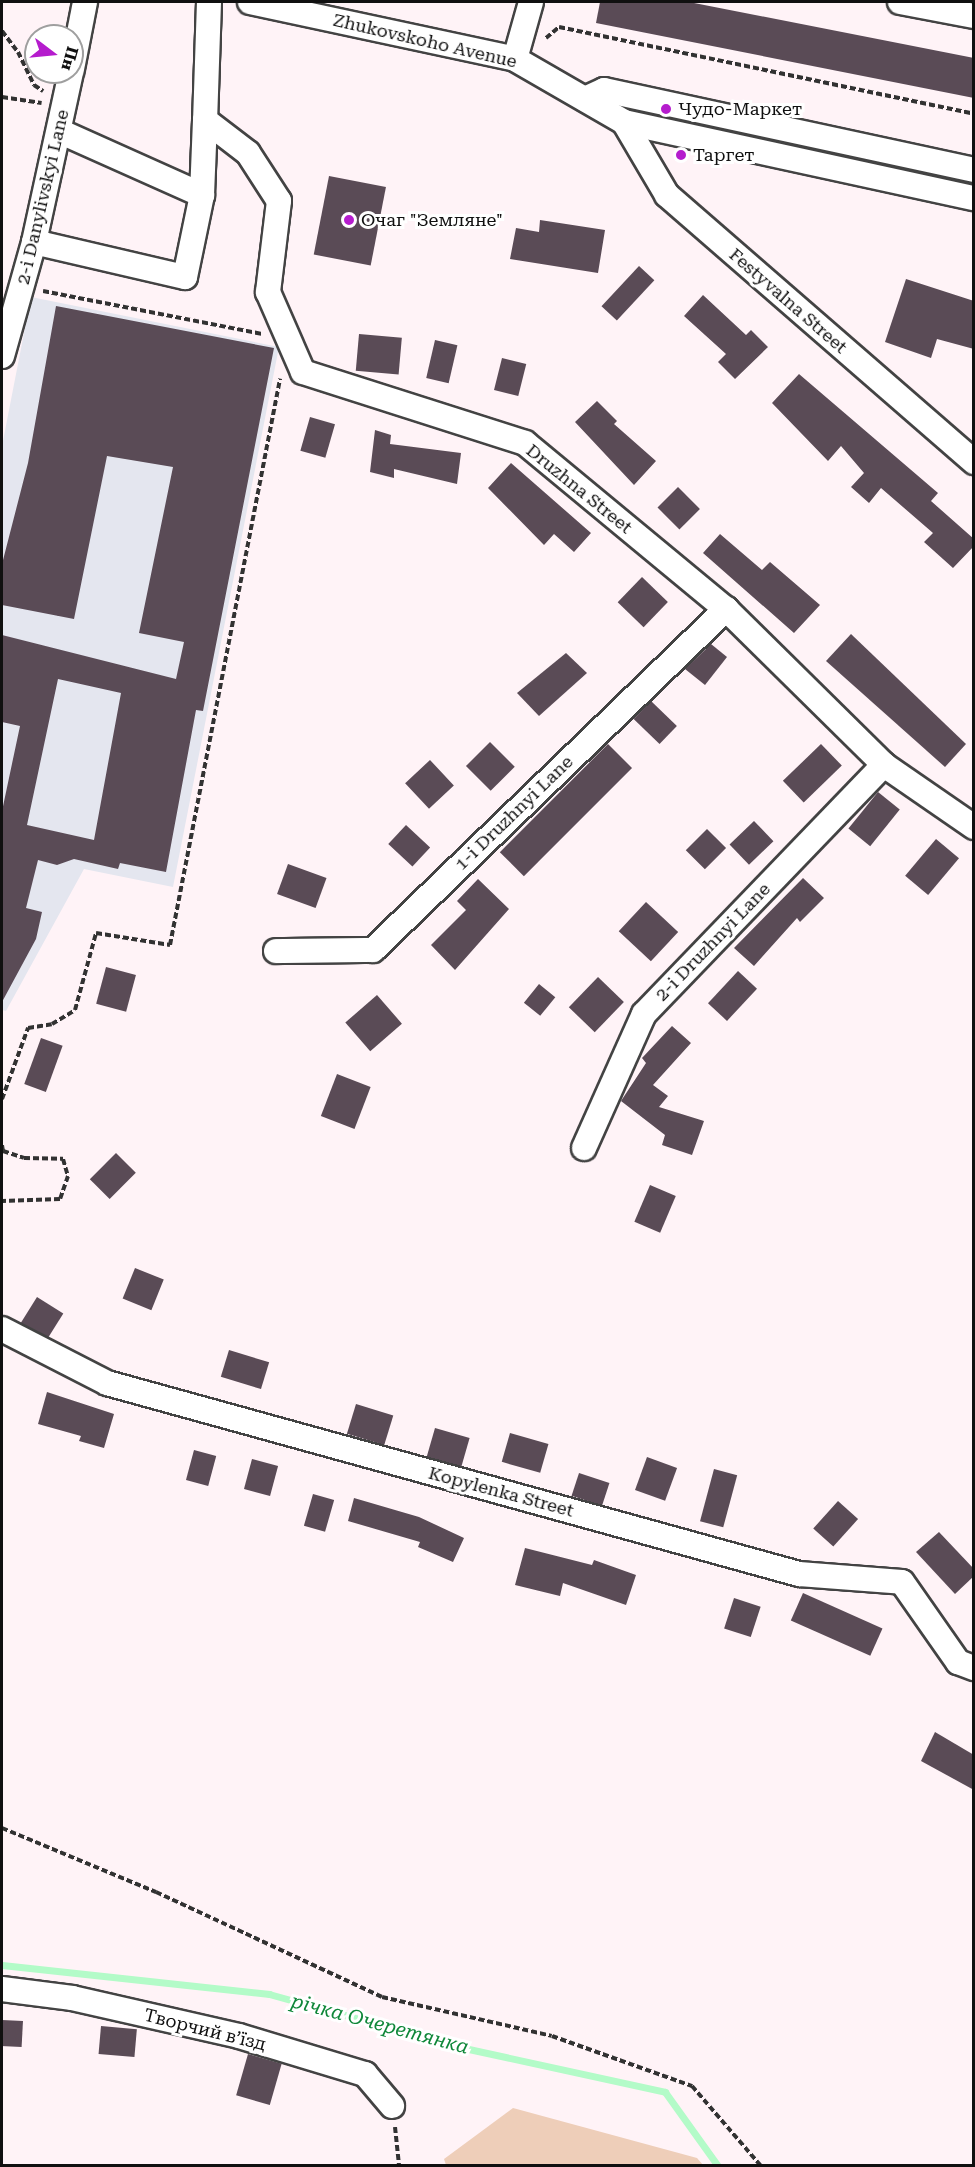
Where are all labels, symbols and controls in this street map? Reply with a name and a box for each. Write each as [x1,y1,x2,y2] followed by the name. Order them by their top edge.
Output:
[331,9,519,73] street label: Zhukovskoho Avenue
[24,24,84,84] north arrow
[57,44,82,73] text: Пн
[678,98,802,120] place label: Чудо-Маркет
[659,102,673,116] marker: Чудо-Маркет
[12,107,74,287] street label: 2-i Danylivskyi Lane
[693,144,754,166] place label: Таргет
[674,148,688,162] marker: Таргет
[361,209,503,231] place label: Очаг "Земляне"
[342,213,356,227] marker: Очаг "Земляне"
[725,244,851,358] street label: Festyvalna Street
[522,440,636,538] street label: Druzhna Street
[450,751,578,875] street label: 1-i Druzhnyi Lane
[651,878,775,1006] street label: 2-i Druzhnyi Lane
[426,1462,576,1522] street label: Kopylenka Street
[289,1989,471,2059] water label: річка Очеретянка
[142,2004,268,2056] street label: Творчий в’їзд

